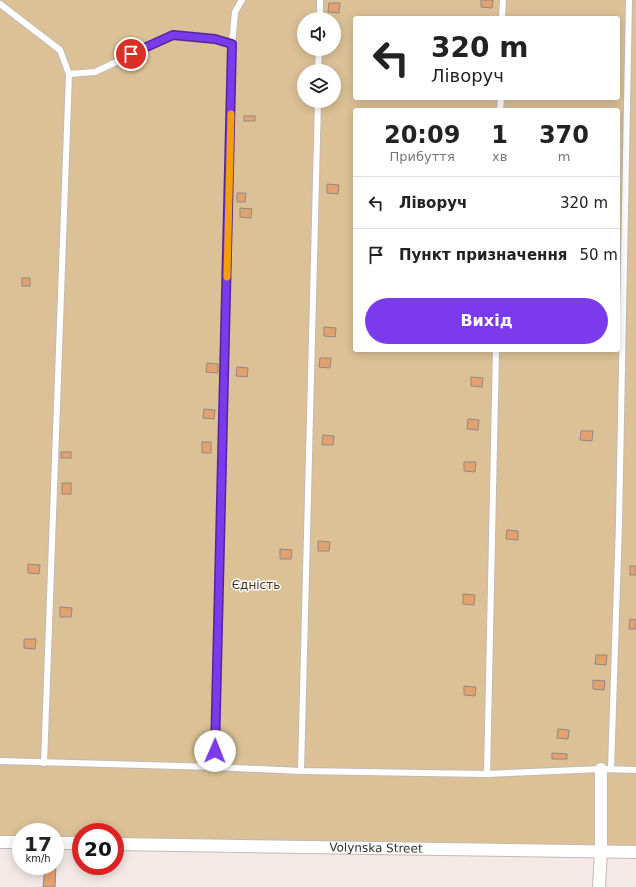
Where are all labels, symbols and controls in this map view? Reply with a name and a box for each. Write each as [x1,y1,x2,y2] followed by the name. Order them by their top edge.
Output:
[297,12,341,108] map controls
[297,12,341,56] button: sound
[431,31,528,64] text: 320 m
[365,32,417,84] icon: left
[114,37,148,71] pin
[120,43,142,65] icon: arrive
[297,64,341,108] button: layers
[431,65,504,86] text: Ліворуч
[384,121,460,149] text: 20:09
[491,121,508,149] text: 1
[539,121,589,149] text: 370
[390,149,455,164] text: Прибуття
[492,149,507,164] text: хв
[558,149,570,164] text: m
[365,192,387,214] icon: left
[399,194,467,212] text: Ліворуч
[560,194,608,212] text: 320 m
[365,244,387,266] icon: arrive
[399,246,567,264] text: Пункт призначення
[579,246,618,264] text: 50 m
[365,298,608,344] button: Вихід
[232,578,280,592] park label: Єдність
[194,730,236,772] position arrow
[72,823,124,875] speed limit sign: 20
[24,832,52,856] text: 17
[329,840,423,856] street label: Volynska Street
[25,853,51,864] text: km/h

